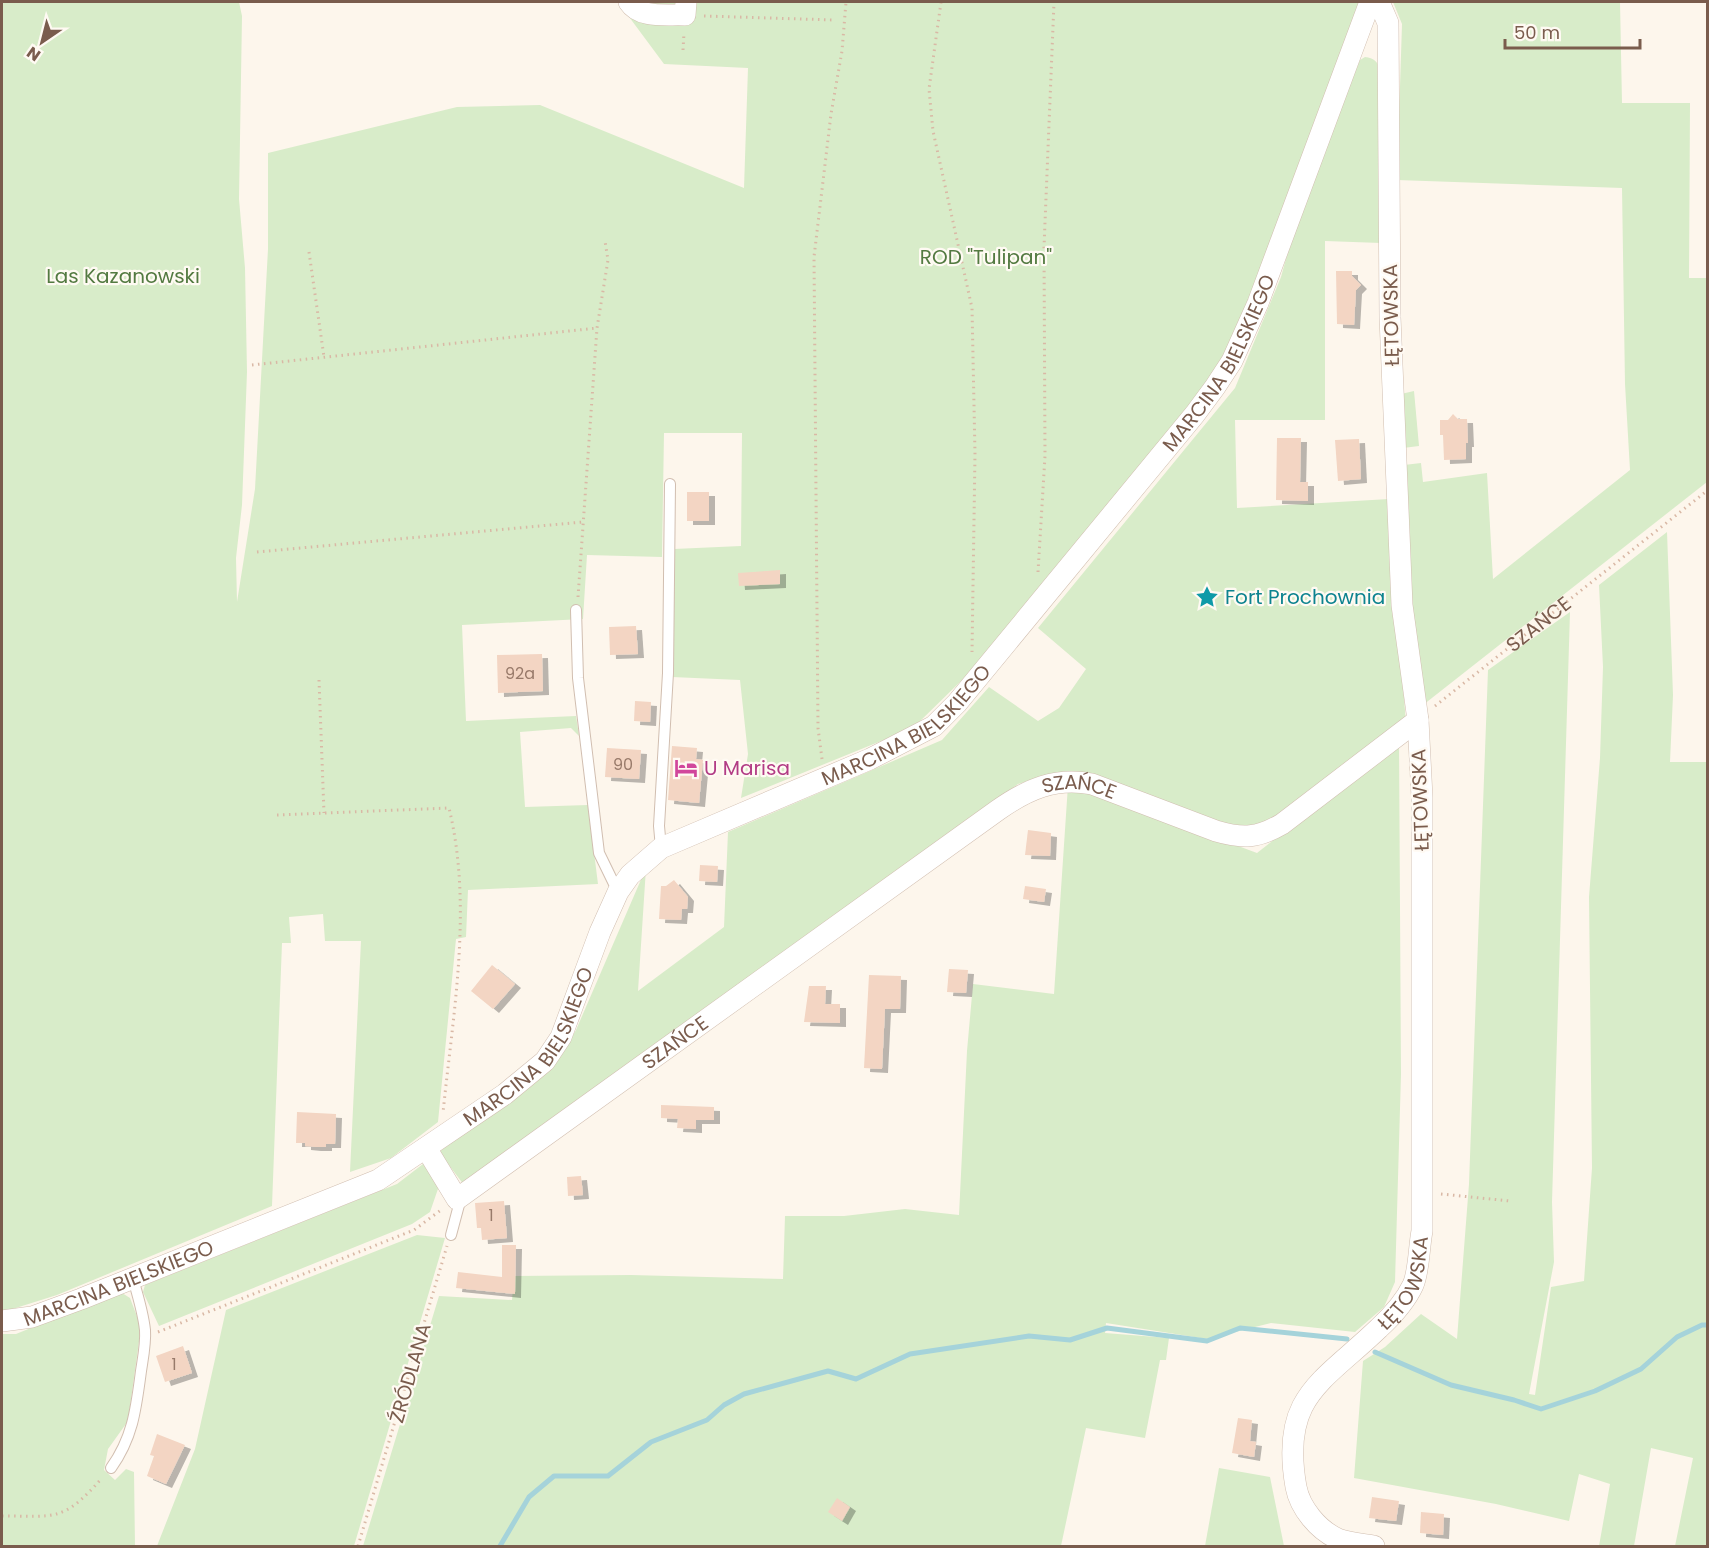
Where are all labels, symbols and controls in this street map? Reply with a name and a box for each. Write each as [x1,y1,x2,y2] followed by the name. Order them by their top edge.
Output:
[12,12,72,72] north arrow
[1505,12,1640,50] scale bar
[1514,20,1560,45] text: 50 m
[22,41,45,67] text: N
[920,243,1052,271] park label: ROD "Tulipan"
[46,262,200,290] park label: Las Kazanowski
[1376,264,1406,366] street label: ŁĘTOWSKA
[1156,270,1281,457] street label: MARCINA BIELSKIEGO
[1225,583,1385,611] place label: Fort Prochownia
[1194,584,1220,610] place icon: Fort Prochownia
[1500,590,1577,659] street label: SZAŃCE
[817,658,997,792] street label: MARCINA BIELSKIEGO
[505,662,535,685] house number: 92a
[1404,748,1436,852] street label: ŁĘTOWSKA
[613,753,633,776] house number: 90
[704,754,790,782] place label: U Marisa
[673,755,699,781] hotel icon: U Marisa
[1039,768,1121,806] street label: SZAŃCE
[457,963,600,1133] street label: MARCINA BIELSKIEGO
[636,1009,714,1076] street label: SZAŃCE
[488,1204,494,1227] house number: 1
[19,1233,218,1333] street label: MARCINA BIELSKIEGO
[1371,1234,1435,1336] street label: ŁĘTOWSKA
[382,1320,438,1426] street label: ŹRÓDLANA
[171,1353,177,1376] house number: 1

